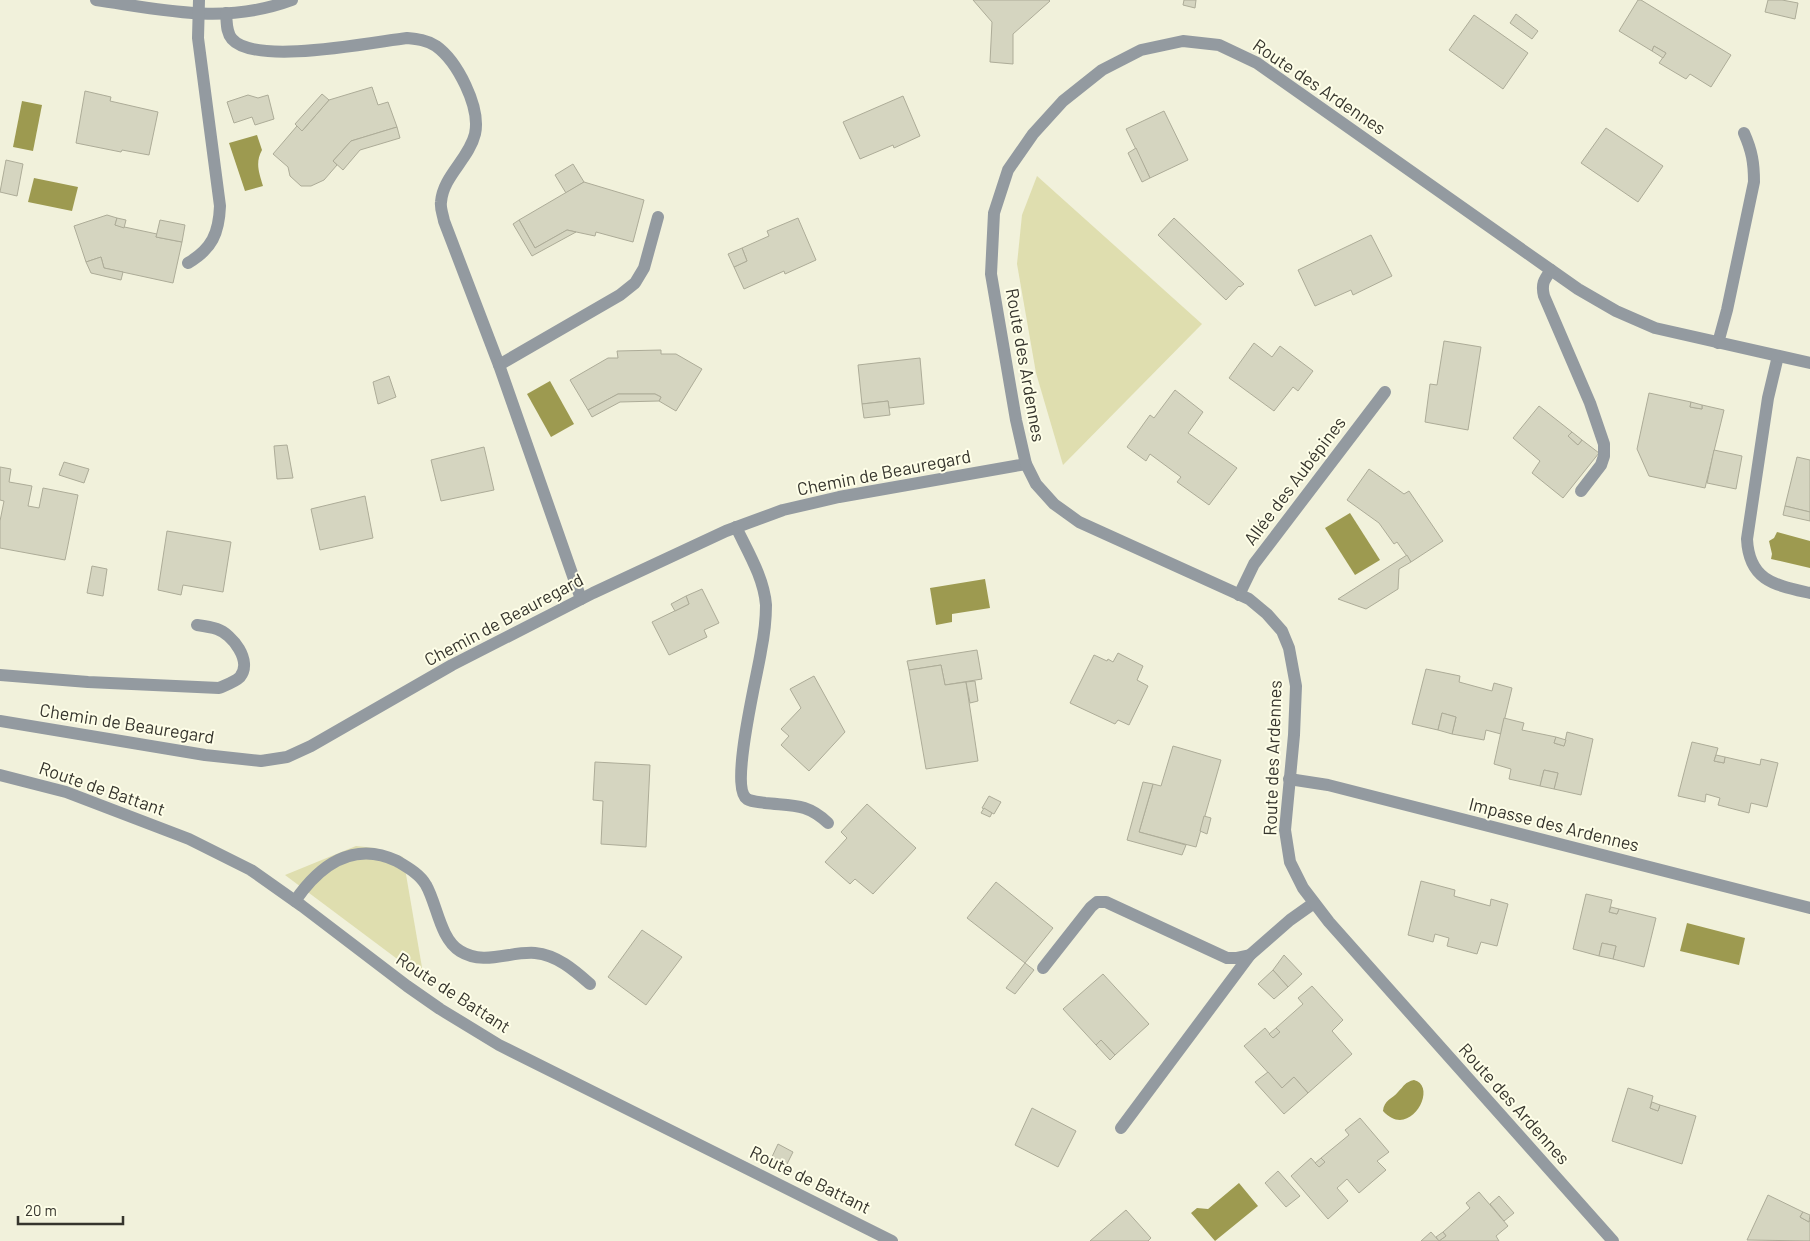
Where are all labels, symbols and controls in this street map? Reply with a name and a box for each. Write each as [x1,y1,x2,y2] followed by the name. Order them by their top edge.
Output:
[1249,34,1390,139] street label: Route des Ardennes
[1002,286,1050,443] street label: Route des Ardennes
[1239,412,1350,549] street label: Allée des Aubépines
[795,444,973,500] street label: Chemin de Beauregard
[420,568,587,670] street label: Chemin de Beauregard
[1258,680,1286,836] street label: Route des Ardennes
[38,698,216,748] street label: Chemin de Beauregard
[36,756,168,820] street label: Route de Battant
[1467,792,1642,856] street label: Impasse des Ardennes
[392,947,515,1037] street label: Route de Battant
[1455,1038,1575,1169] street label: Route des Ardennes
[746,1140,874,1218] street label: Route de Battant
[18,1194,122,1226] scale bar
[25,1201,57,1219] text: 20 m

